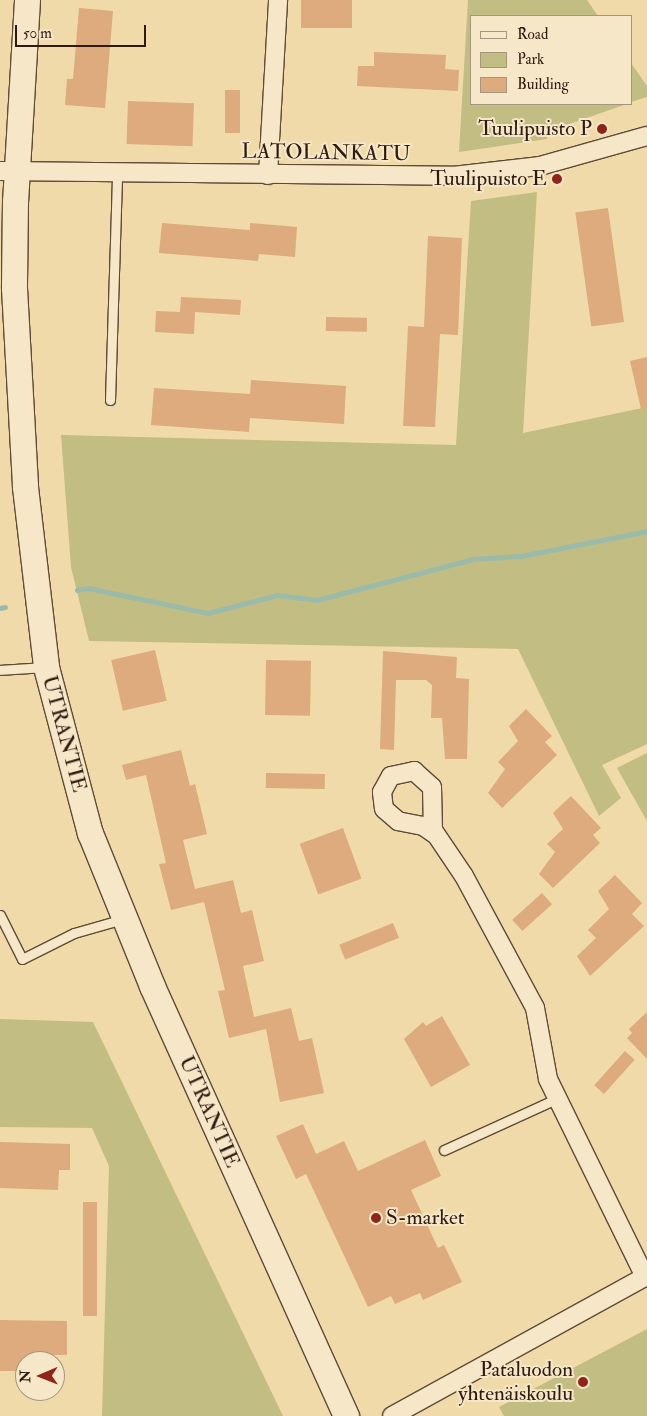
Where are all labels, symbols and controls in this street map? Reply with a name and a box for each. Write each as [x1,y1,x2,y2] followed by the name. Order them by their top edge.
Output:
[18,15,149,47] scale bar
[470,15,632,105] legend
[23,24,52,43] text: 50 m
[517,25,548,44] text: Road
[517,50,544,69] text: Park
[517,75,569,94] text: Building
[478,116,592,142] place label: Tuulipuisto P
[596,123,608,135] marker: Tuulipuisto P
[241,139,411,167] street label: LATOLANKATU
[430,166,547,192] place label: Tuulipuisto E
[551,173,563,185] marker: Tuulipuisto E
[36,673,92,795] street label: UTRANTIE
[173,1052,245,1172] street label: UTRANTIE
[386,1205,465,1231] place label: S-market
[370,1212,382,1224] marker: S-market
[15,1351,65,1401] north arrow
[458,1357,573,1407] place label: Pataluodon yhtenäiskoulu
[17,1370,34,1383] text: N
[577,1376,589,1388] marker: Pataluodon yhtenäiskoulu

